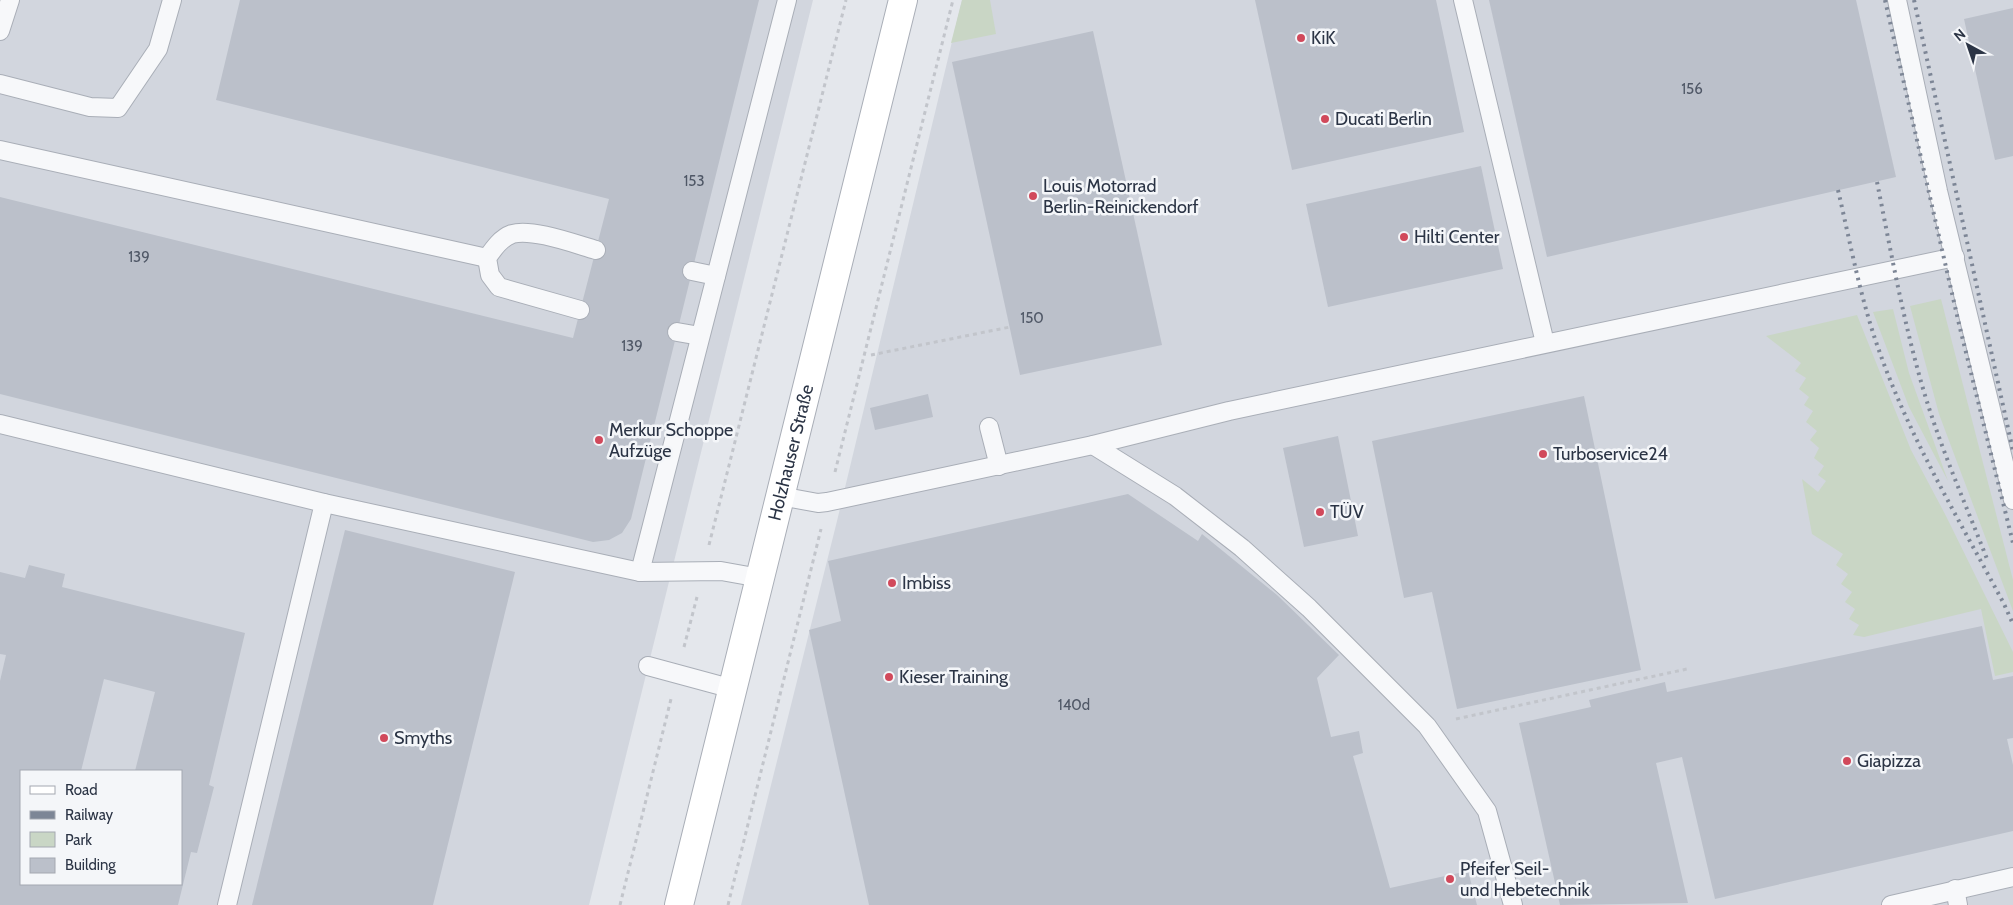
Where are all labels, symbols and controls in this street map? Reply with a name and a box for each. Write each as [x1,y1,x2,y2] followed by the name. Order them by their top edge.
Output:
[1943,20,1993,70] north arrow
[1950,25,1969,45] text: N
[1311,27,1336,49] place label: KiK
[1295,32,1307,44] marker: KiK
[1681,80,1703,98] house number: 156
[1335,108,1432,130] place label: Ducati Berlin
[1319,113,1331,125] marker: Ducati Berlin
[683,172,705,190] house number: 153
[1043,175,1199,218] place label: Louis Motorrad Berlin-Reinickendorf
[1027,190,1039,202] marker: Louis Motorrad Berlin-Reinickendorf
[1414,226,1500,248] place label: Hilti Center
[1398,231,1410,243] marker: Hilti Center
[128,248,150,266] house number: 139
[1020,309,1044,327] house number: 150
[621,337,643,355] house number: 139
[764,382,818,523] street label: Holzhauser Straße
[609,419,733,462] place label: Merkur Schoppe Aufzüge
[593,434,605,446] marker: Merkur Schoppe Aufzüge
[1553,443,1668,465] place label: Turboservice24
[1537,448,1549,460] marker: Turboservice24
[1330,501,1364,523] place label: TÜV
[1314,506,1326,518] marker: TÜV
[902,572,951,594] place label: Imbiss
[886,577,898,589] marker: Imbiss
[899,666,1009,688] place label: Kieser Training
[883,671,895,683] marker: Kieser Training
[1058,696,1090,714] house number: 140d
[394,727,452,749] place label: Smyths
[378,732,390,744] marker: Smyths
[1857,750,1921,772] place label: Giapizza
[1841,755,1853,767] marker: Giapizza
[20,770,182,885] legend
[65,781,98,799] text: Road
[65,806,114,824] text: Railway
[65,831,92,849] text: Park
[65,856,116,874] text: Building
[1460,858,1590,901] place label: Pfeifer Seil- und Hebetechnik
[1444,873,1456,885] marker: Pfeifer Seil- und Hebetechnik

